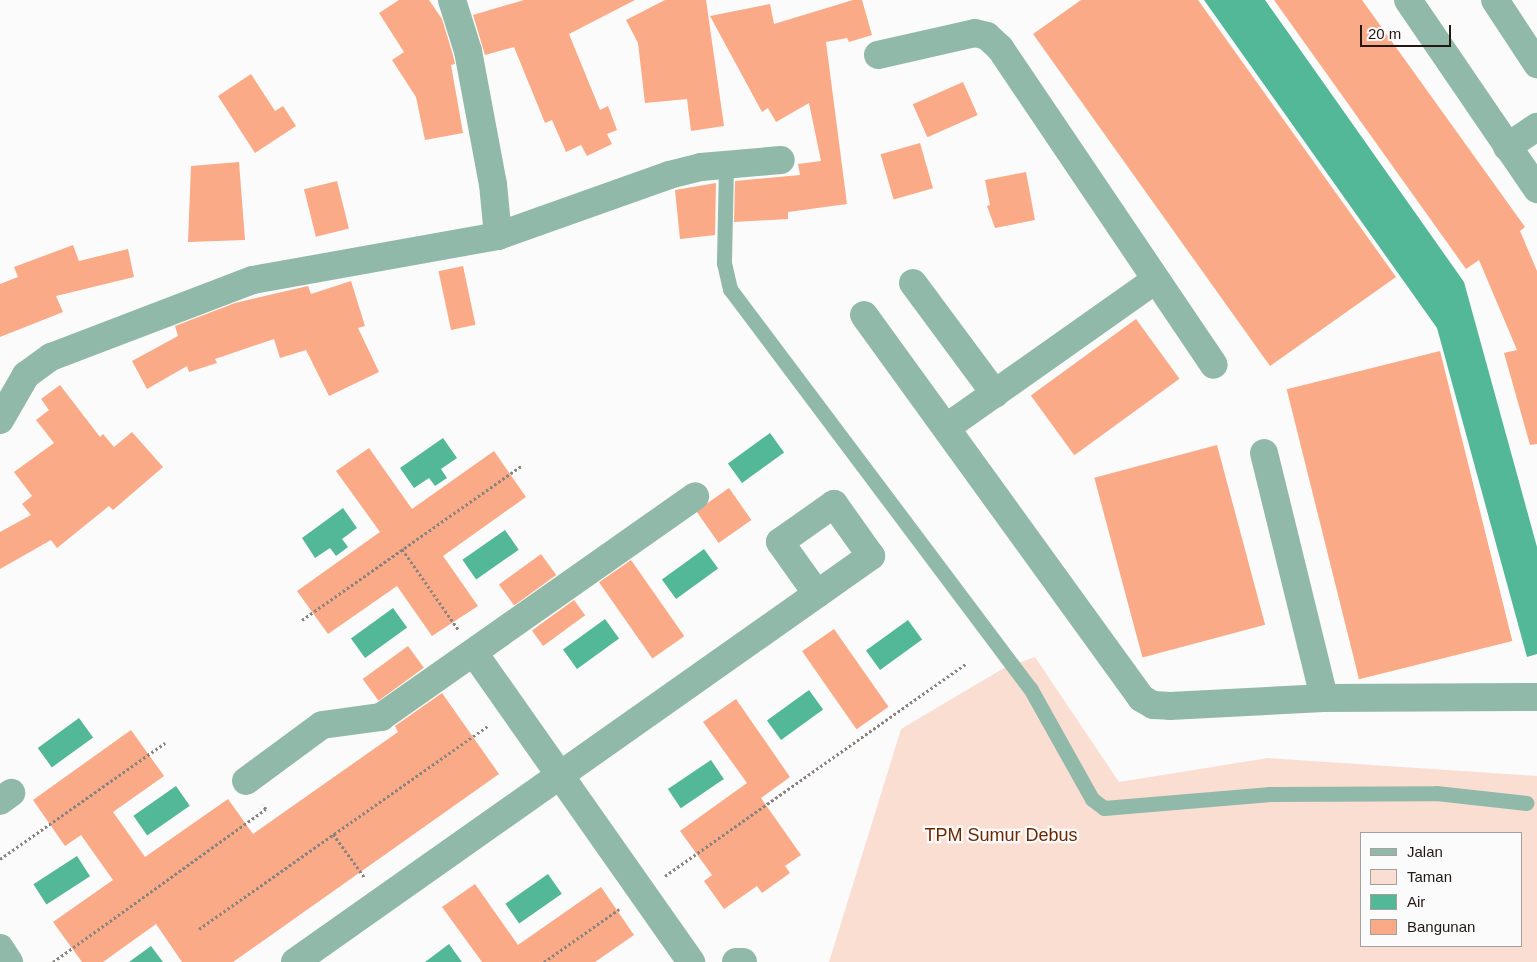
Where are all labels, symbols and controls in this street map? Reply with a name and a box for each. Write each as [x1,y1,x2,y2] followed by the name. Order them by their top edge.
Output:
[1362,15,1453,47] scale bar
[1368,25,1401,42] text: 20 m
[924,824,1078,846] park label: TPM Sumur Debus
[1360,832,1522,947] legend
[1407,843,1443,860] text: Jalan
[1407,868,1452,885] text: Taman
[1407,893,1425,910] text: Air
[1407,918,1475,935] text: Bangunan

